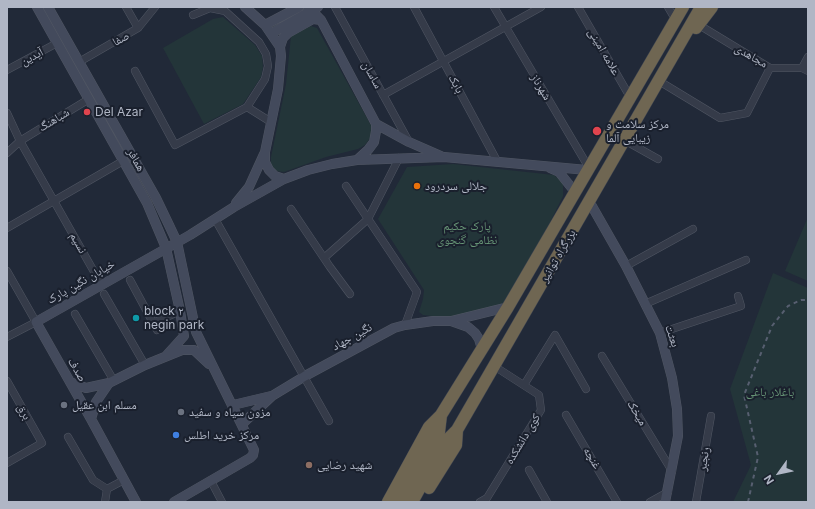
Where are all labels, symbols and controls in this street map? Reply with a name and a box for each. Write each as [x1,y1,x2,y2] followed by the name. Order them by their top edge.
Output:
[585,26,623,78] street label: علامه امینی
[110,29,132,49] street label: صفا
[732,41,770,71] street label: مجاهدی
[18,45,46,69] street label: آیدین
[359,59,385,91] street label: ساسان
[528,71,554,103] street label: شهرناز
[445,72,467,96] street label: بابک
[36,105,72,135] street label: شباهنگ
[95,105,143,119] place label: Del Azar
[82,107,92,117] marker: Del Azar
[606,117,669,145] place label: مرکز سلامت و زیبایی آلما
[591,125,603,137] marker: مرکز سلامت و زیبایی آلما
[124,146,148,174] street label: همافر
[425,179,487,193] place label: جلالی سردرود
[412,181,422,191] marker: جلالی سردرود
[437,219,497,247] park label: پارک حکیم نظامی گنجوی
[537,227,579,285] street label: بزرگراه توانیر
[66,230,90,256] street label: نسیم
[45,257,117,307] street label: خیابان نگین پارک
[144,304,204,332] place label: block ۲ negin park
[131,313,141,323] marker: block ۲ negin park
[329,320,375,354] street label: نگین جهاد
[662,323,682,349] street label: بعثت
[64,355,90,385] street label: صدف
[746,385,794,399] park label: باغلار باغی
[72,398,137,412] place label: مسلم ابن عقیل
[624,398,650,428] street label: میخک
[59,400,69,410] marker: مسلم ابن عقیل
[14,402,34,422] street label: برق
[189,405,270,419] place label: مزون سیاه و سفید
[176,407,186,417] marker: مزون سیاه و سفید
[502,411,544,467] street label: کوی دانشکده
[184,428,259,442] place label: مرکز خرید اطلس
[171,430,181,440] marker: مرکز خرید اطلس
[580,444,604,472] street label: غنچه
[695,446,713,472] street label: رنجبر
[759,453,799,493] north arrow
[317,458,372,472] place label: شهید رضایی
[304,460,314,470] marker: شهید رضایی
[761,472,777,487] text: N

